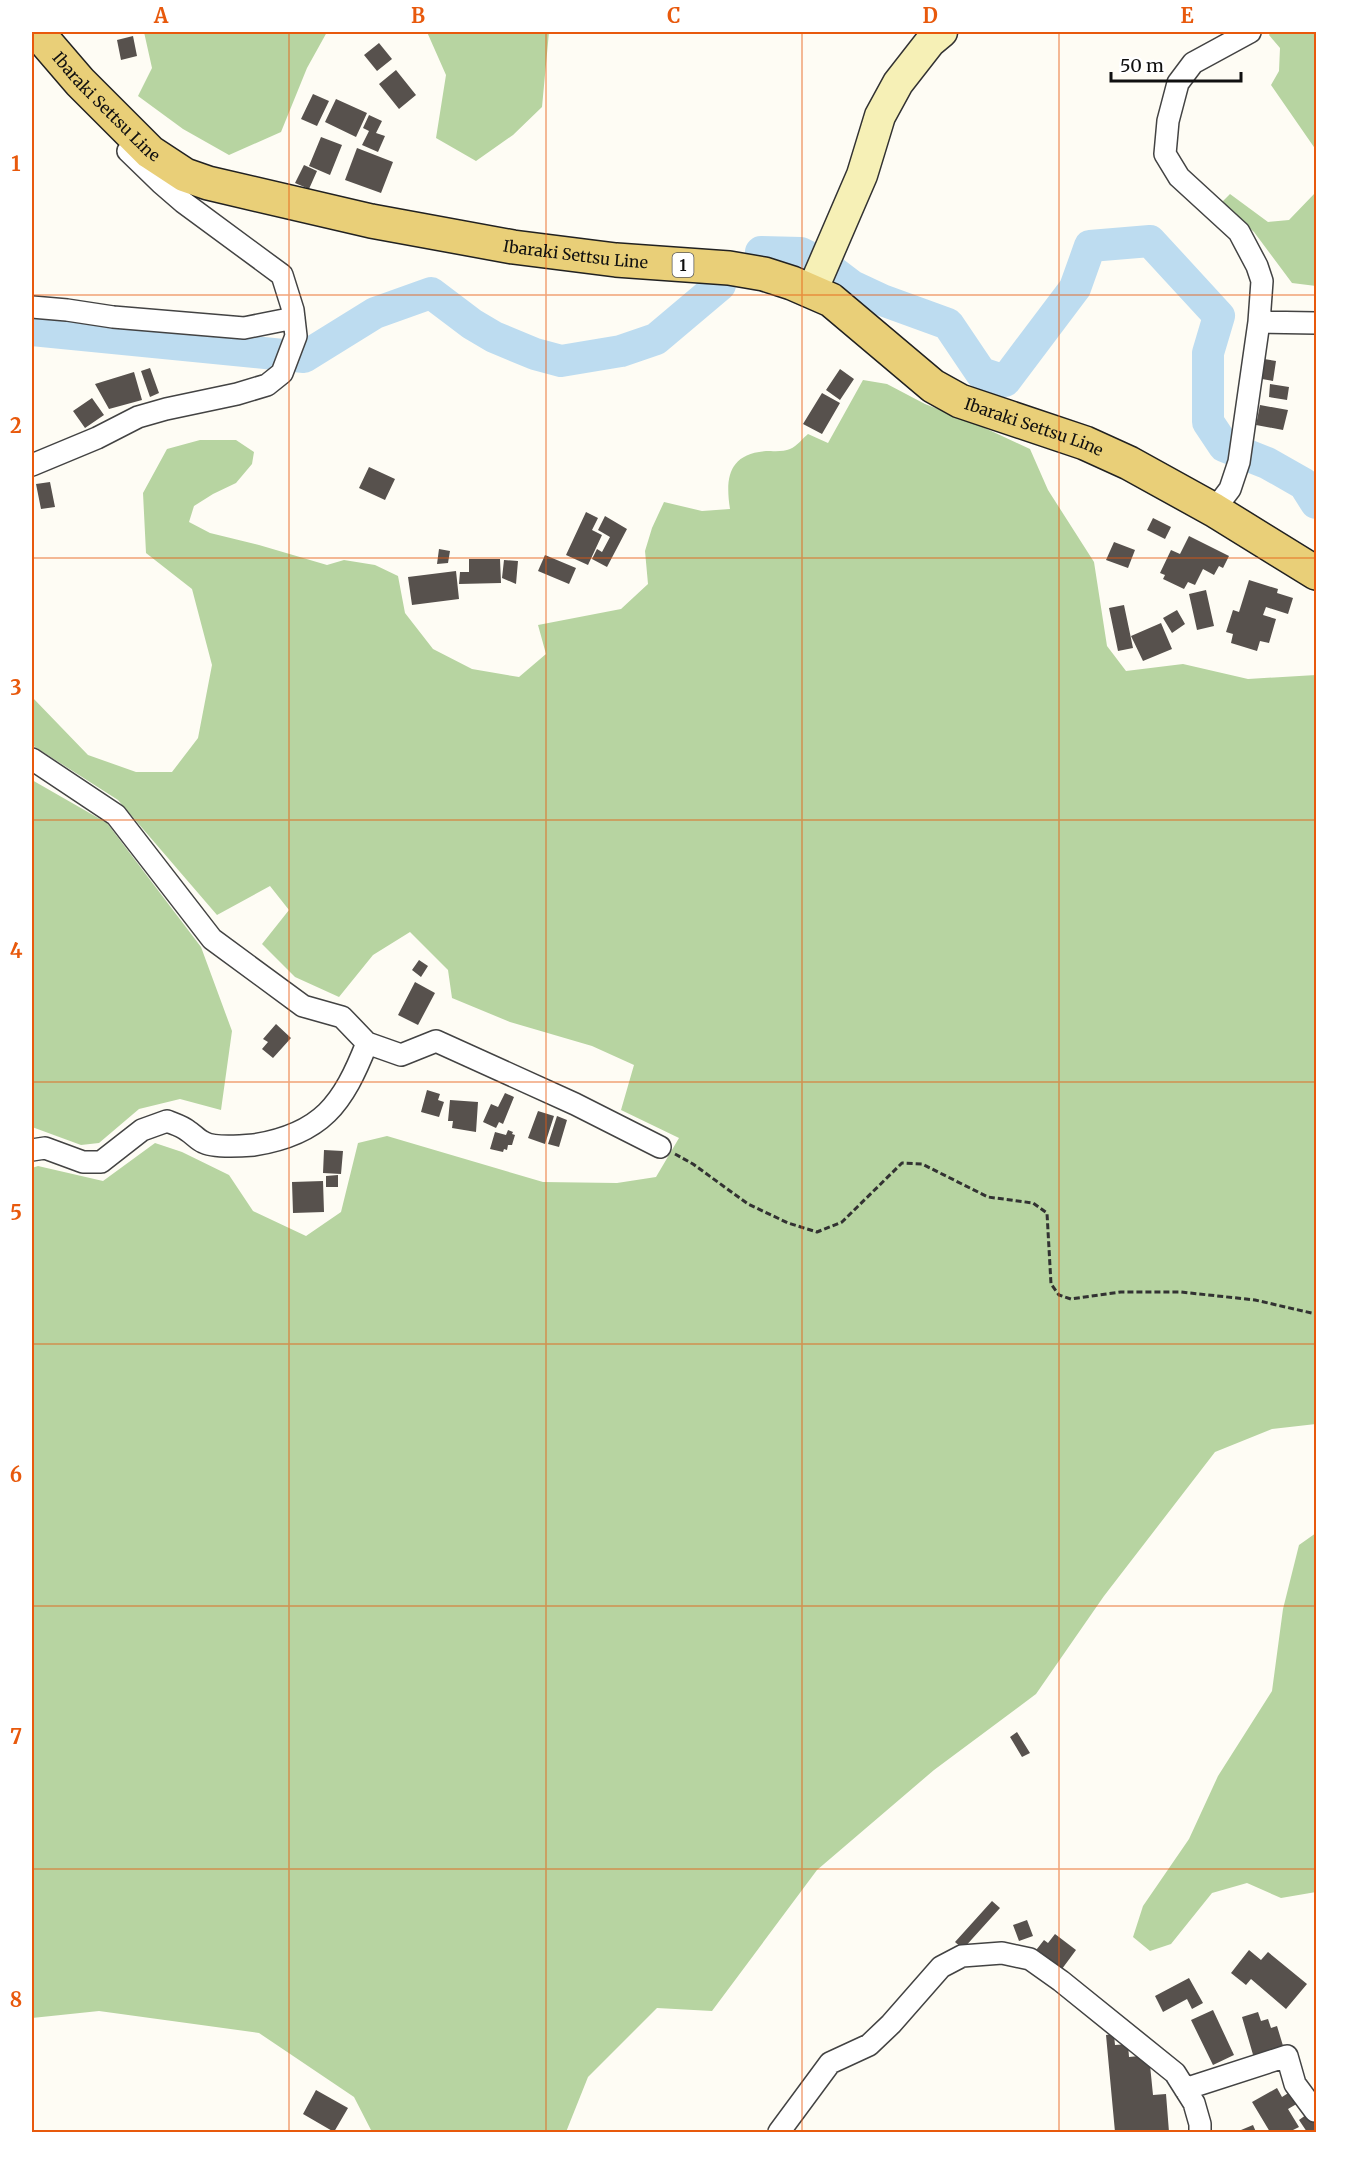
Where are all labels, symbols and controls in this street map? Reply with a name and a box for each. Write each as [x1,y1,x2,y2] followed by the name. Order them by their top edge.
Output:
[153,3,169,28] text: A
[411,3,425,28] text: B
[667,3,681,28] text: C
[922,3,938,28] text: D
[1180,3,1194,28] text: E
[1111,45,1242,83] scale bar
[48,48,164,166] street label: Ibaraki Settsu Line
[1120,54,1164,77] text: 50 m
[11,151,21,176] text: 1
[502,235,649,272] street label: Ibaraki Settsu Line
[672,253,694,277] road number: 1
[962,393,1107,460] street label: Ibaraki Settsu Line
[10,413,22,438] text: 2
[10,675,22,700] text: 3
[10,938,23,963] text: 4
[10,1200,22,1225] text: 5
[10,1462,22,1487] text: 6
[10,1724,22,1749] text: 7
[10,1987,22,2012] text: 8

